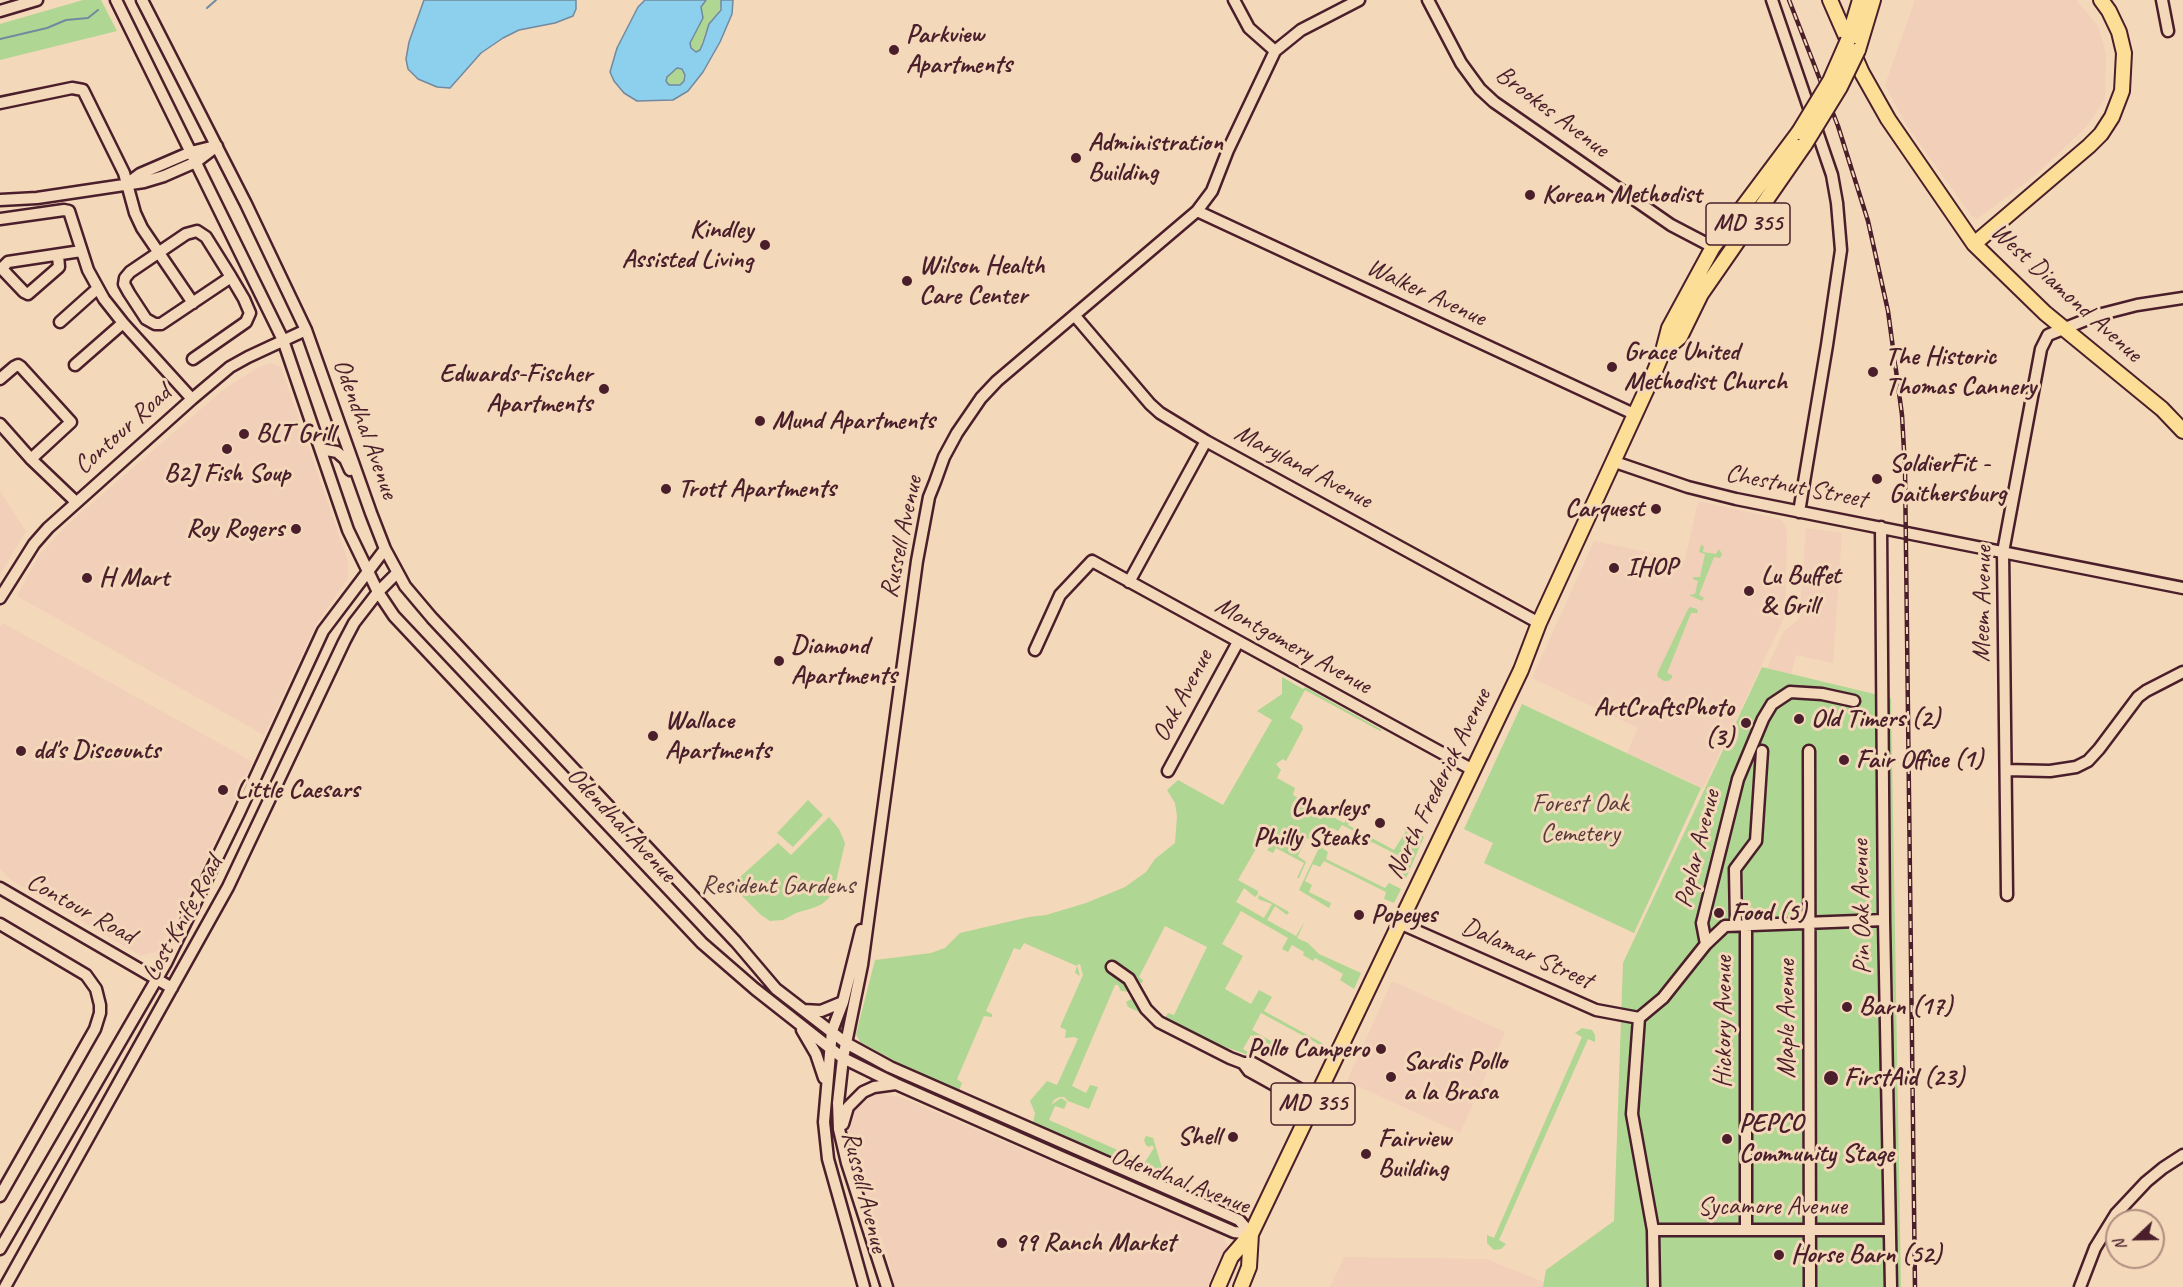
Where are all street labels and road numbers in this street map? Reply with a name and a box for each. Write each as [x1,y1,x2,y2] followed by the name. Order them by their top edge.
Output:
[1489,59,1615,165] street label: Brookes Avenue
[1706,203,1790,245] road number: MD 355
[1984,217,2148,369] street label: West Diamond Avenue
[1361,252,1491,334] street label: Walker Avenue
[325,355,405,503] street label: Odendhal Avenue
[68,378,178,482] street label: Contour Road
[1229,418,1377,516] street label: Maryland Avenue
[1723,458,1869,516] street label: Chestnut Street
[874,473,930,601] street label: Russell Avenue
[1966,546,2000,662] street label: Meem Avenue
[1209,590,1377,702] street label: Montgomery Avenue
[1146,645,1220,747] street label: Oak Avenue
[1379,684,1499,884] street label: North Frederick Avenue
[560,761,682,889] street label: Odendhal Avenue
[1668,787,1728,911] street label: Poplar Avenue
[1845,839,1879,975] street label: Pin Oak Avenue
[136,851,230,987] street label: Lost Knife Road
[21,866,141,952] street label: Contour Road
[1457,911,1597,997] street label: Dalamar Street
[1708,956,1740,1088] street label: Hickory Avenue
[1771,960,1803,1078] street label: Maple Avenue
[1271,1083,1355,1125] road number: MD 355
[834,1128,894,1256] street label: Russell Avenue
[1106,1140,1254,1222] street label: Odendhal Avenue
[1697,1191,1847,1223] street label: Sycamore Avenue

